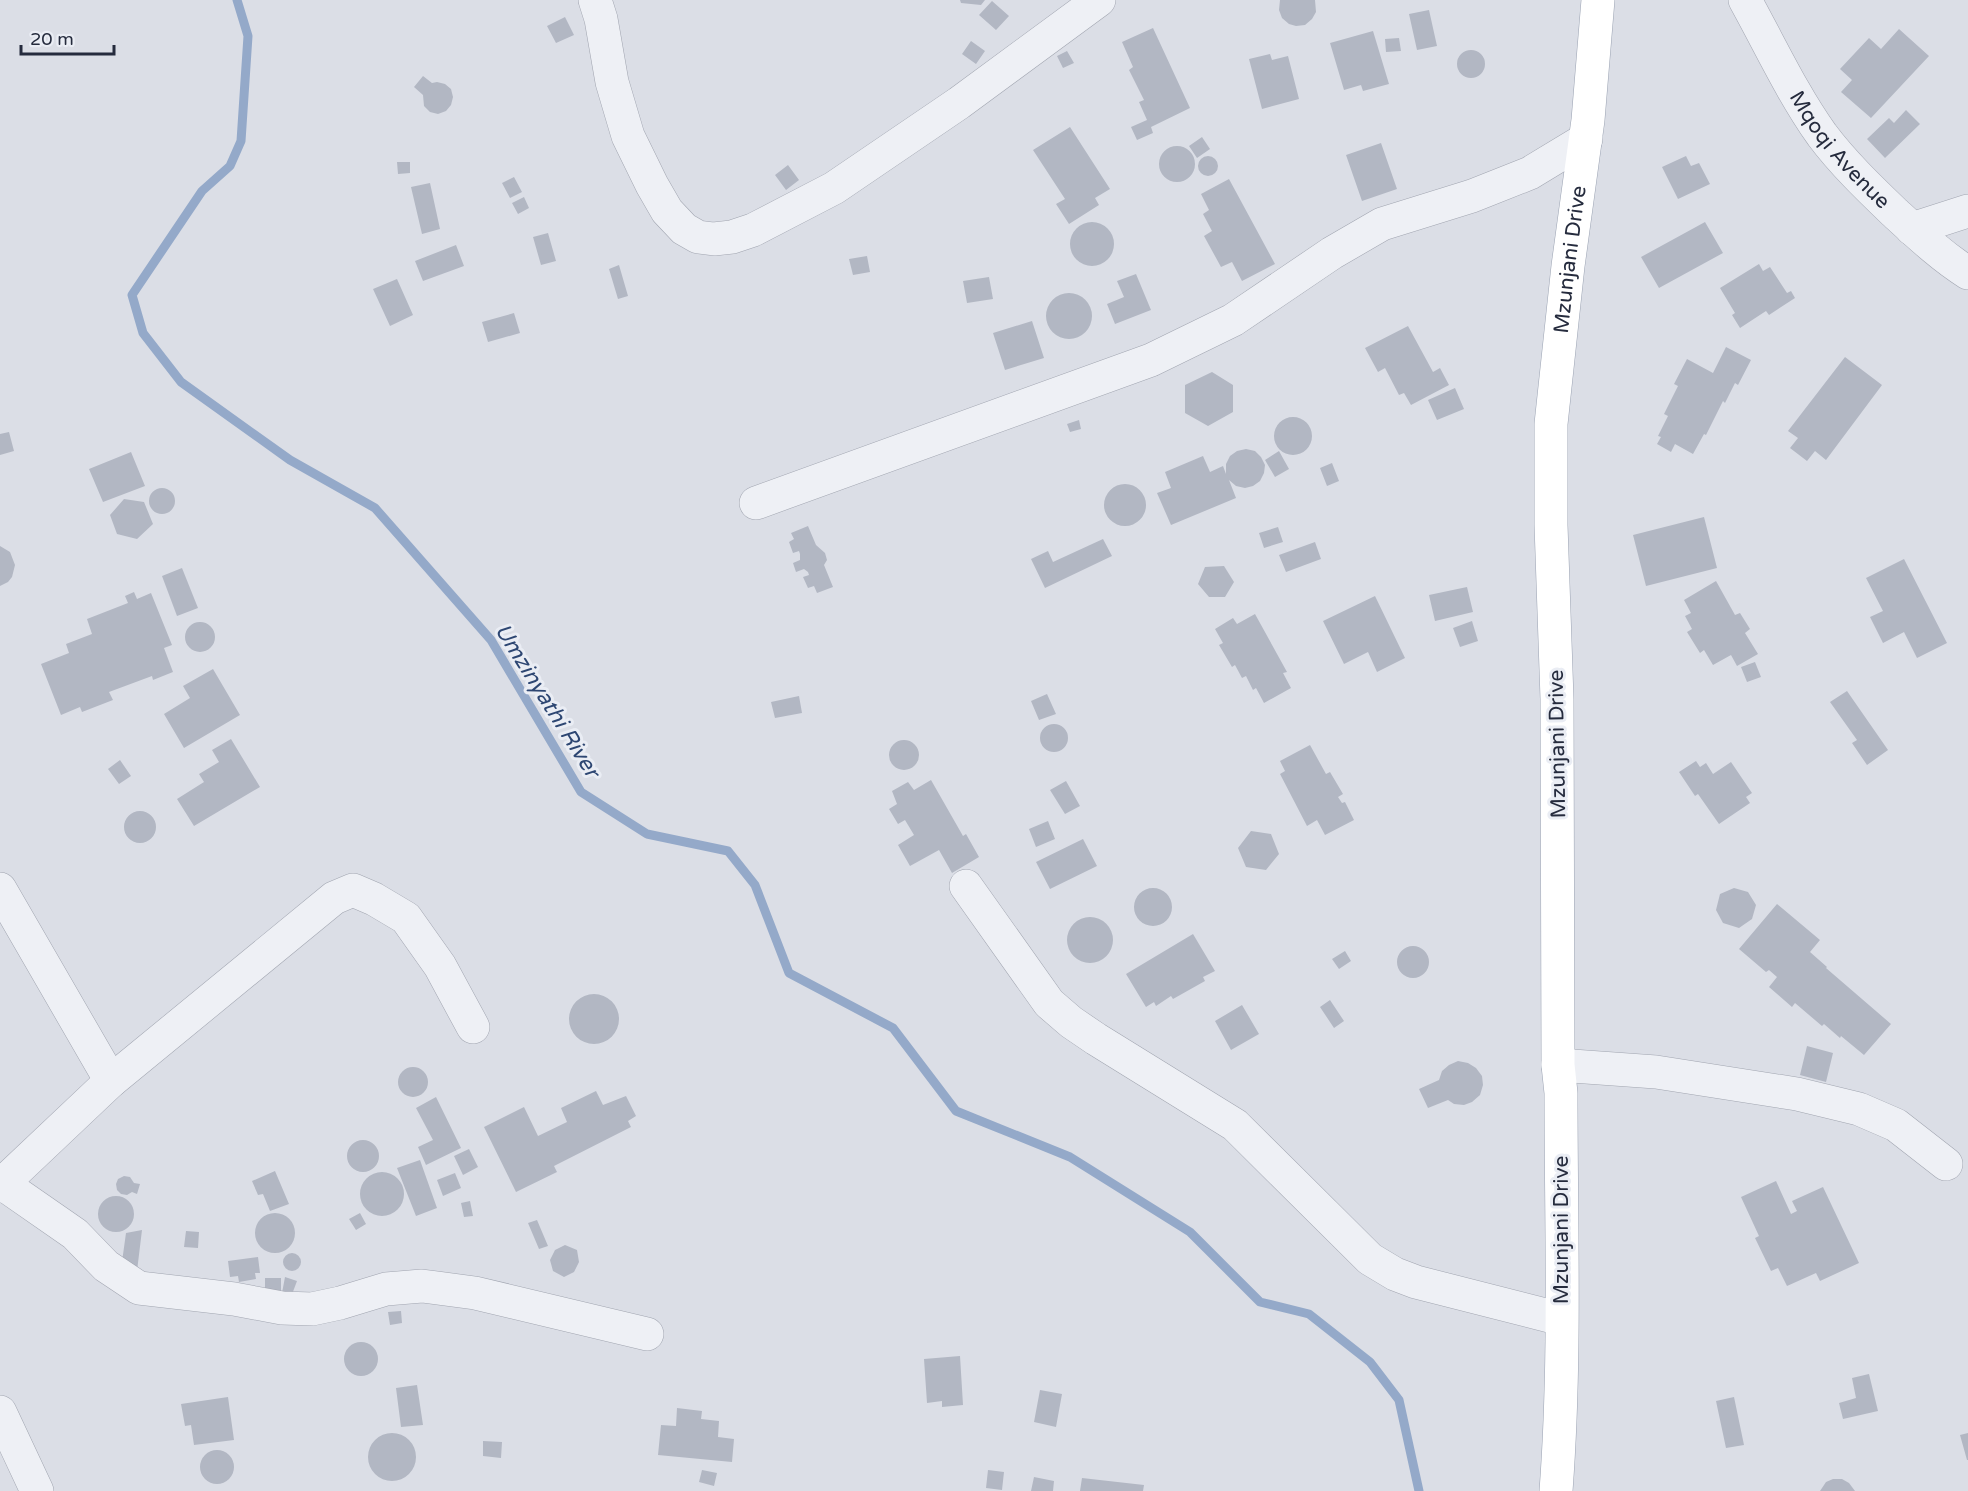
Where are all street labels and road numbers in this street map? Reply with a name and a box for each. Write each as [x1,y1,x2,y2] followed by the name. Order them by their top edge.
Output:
[1784,87,1895,214] street label: Mqoqi Avenue
[1549,184,1592,335] street label: Mzunjani Drive
[1544,669,1571,819] street label: Mzunjani Drive
[1549,1156,1574,1304] street label: Mzunjani Drive

